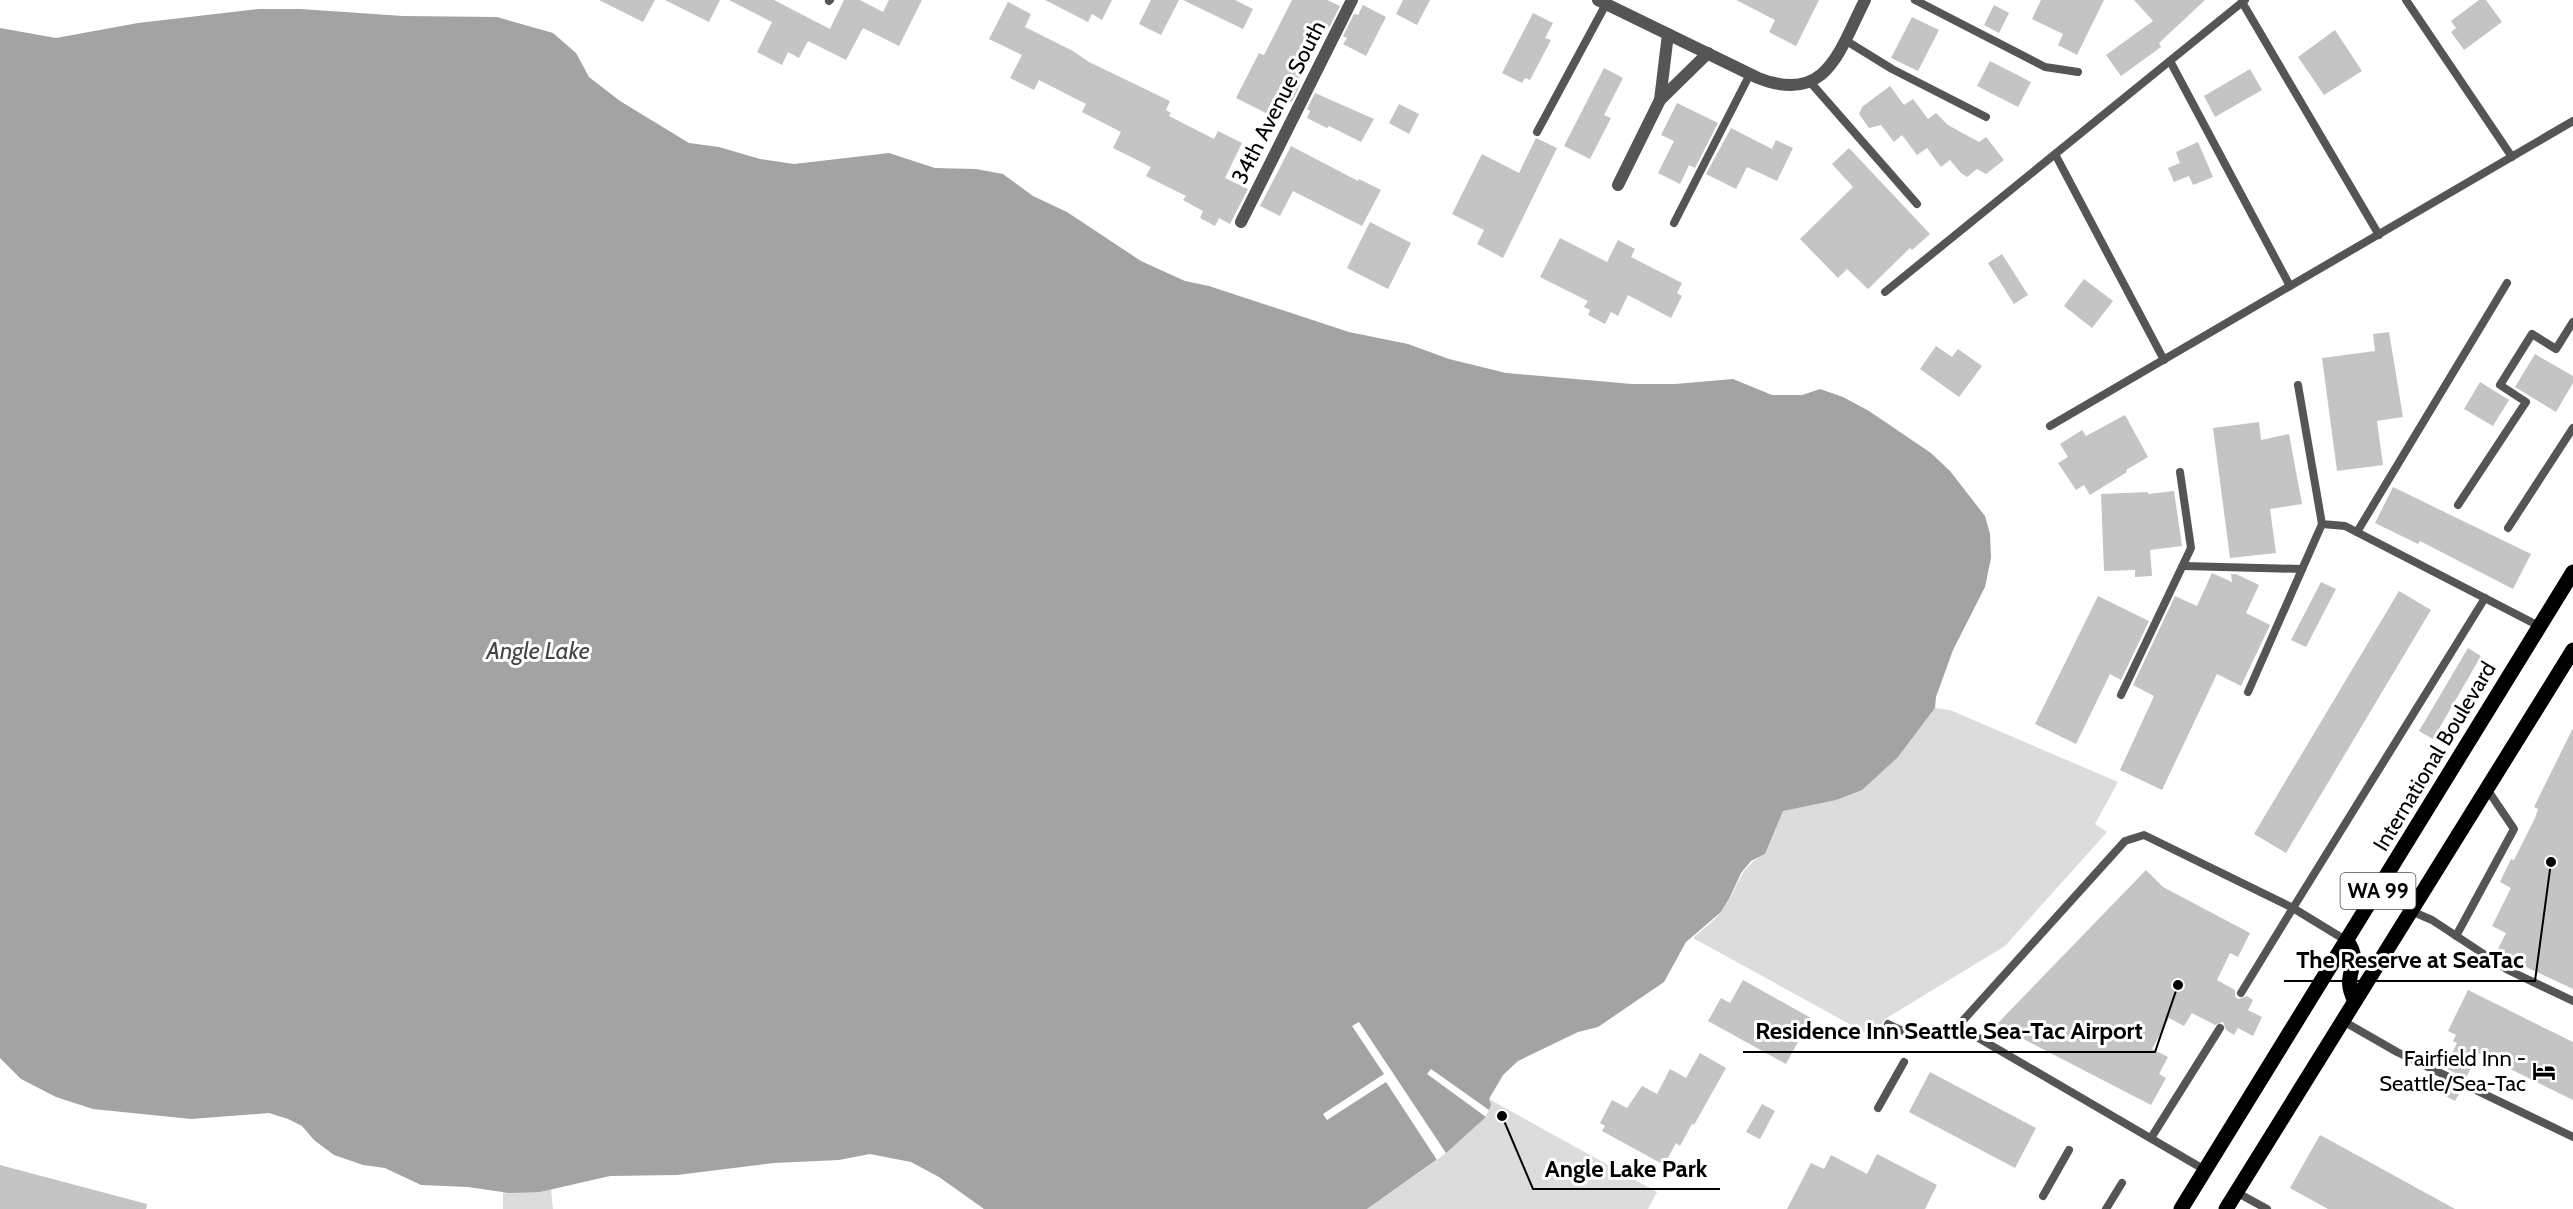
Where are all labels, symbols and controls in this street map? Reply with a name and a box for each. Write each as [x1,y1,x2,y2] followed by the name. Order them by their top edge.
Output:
[1226,16,1331,188] street label: 34th Avenue South
[485,636,590,665] water label: Angle Lake
[2367,657,2502,856] street label: International Boulevard
[2340,873,2416,909] road number: WA 99
[2284,939,2535,981] callout: The Reserve at SeaTac
[2296,945,2524,974] text: The Reserve at SeaTac
[1743,1010,2155,1052] callout: Residence Inn Seattle Sea-Tac Airport
[1755,1016,2143,1045] text: Residence Inn Seattle Sea-Tac Airport
[2379,1045,2526,1097] place label: Fairfield Inn - Seattle/Sea-Tac
[2531,1058,2557,1084] hotel icon: Fairfield Inn - Seattle/Sea-Tac
[1533,1147,1720,1189] callout: Angle Lake Park
[1545,1154,1708,1183] text: Angle Lake Park

